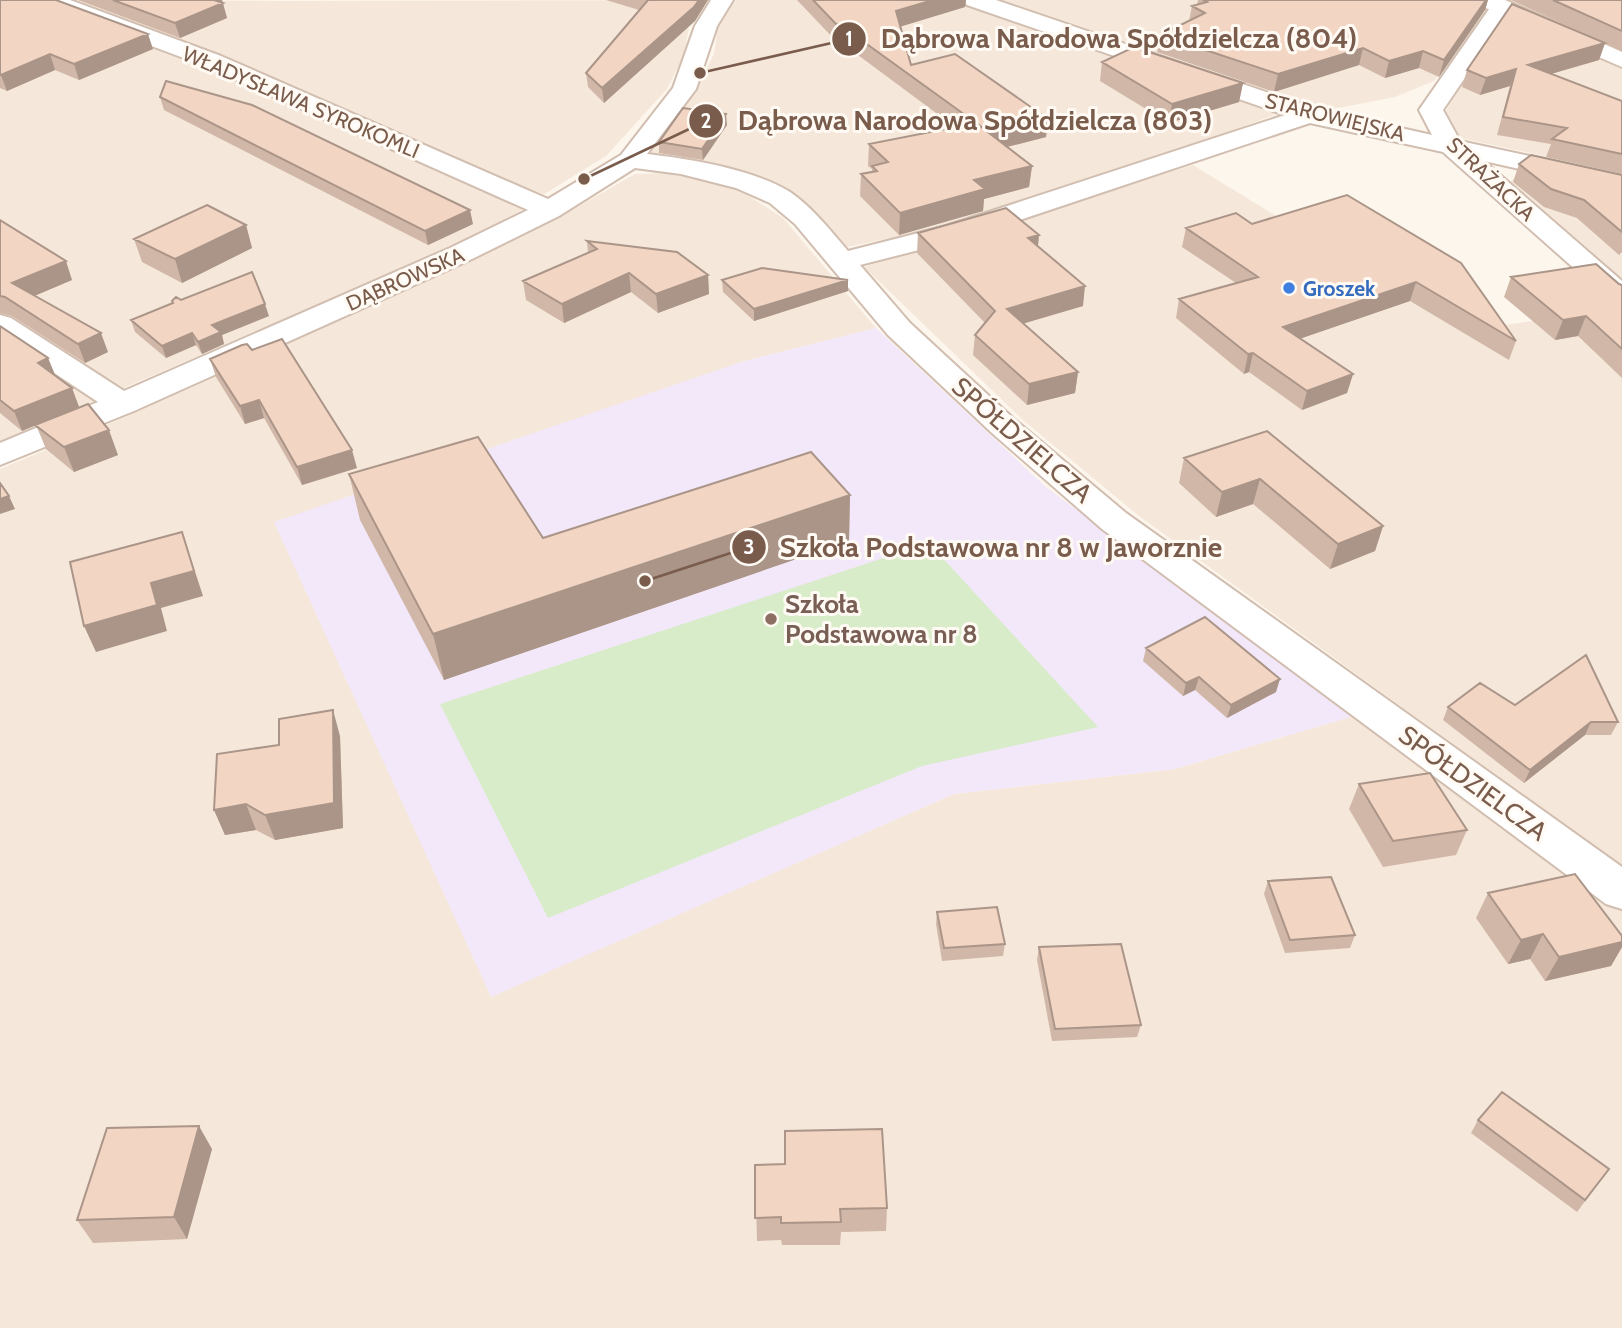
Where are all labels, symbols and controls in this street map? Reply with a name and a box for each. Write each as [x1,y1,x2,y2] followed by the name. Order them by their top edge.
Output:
[831,14,1371,63] callout: Dąbrowa Narodowa Spółdzielcza (804)
[881,21,1357,55] text: Dąbrowa Narodowa Spółdzielcza (804)
[845,26,853,51] text: 1
[179,41,423,163] street label: WŁADYSŁAWA SYROKOMLI
[1262,88,1408,146] street label: STAROWIEJSKA
[689,96,1226,145] callout: Dąbrowa Narodowa Spółdzielcza (803)
[738,103,1212,137] text: Dąbrowa Narodowa Spółdzielcza (803)
[700,108,712,133] text: 2
[1442,132,1540,226] street label: STRAŻACKA
[342,242,468,316] street label: DĄBROWSKA
[1303,276,1376,301] place label: Groszek
[1281,280,1297,296] marker: Groszek
[945,370,1099,510] street label: SPÓŁDZIELCZA
[731,522,1237,571] callout: Szkoła Podstawowa nr 8 w Jaworznie
[780,530,1222,564] text: Szkoła Podstawowa nr 8 w Jaworznie
[743,534,755,559] text: 3
[785,588,978,650] place label: Szkoła Podstawowa nr 8
[763,611,779,627] marker: Szkoła Podstawowa nr 8
[1393,718,1553,848] street label: SPÓŁDZIELCZA

